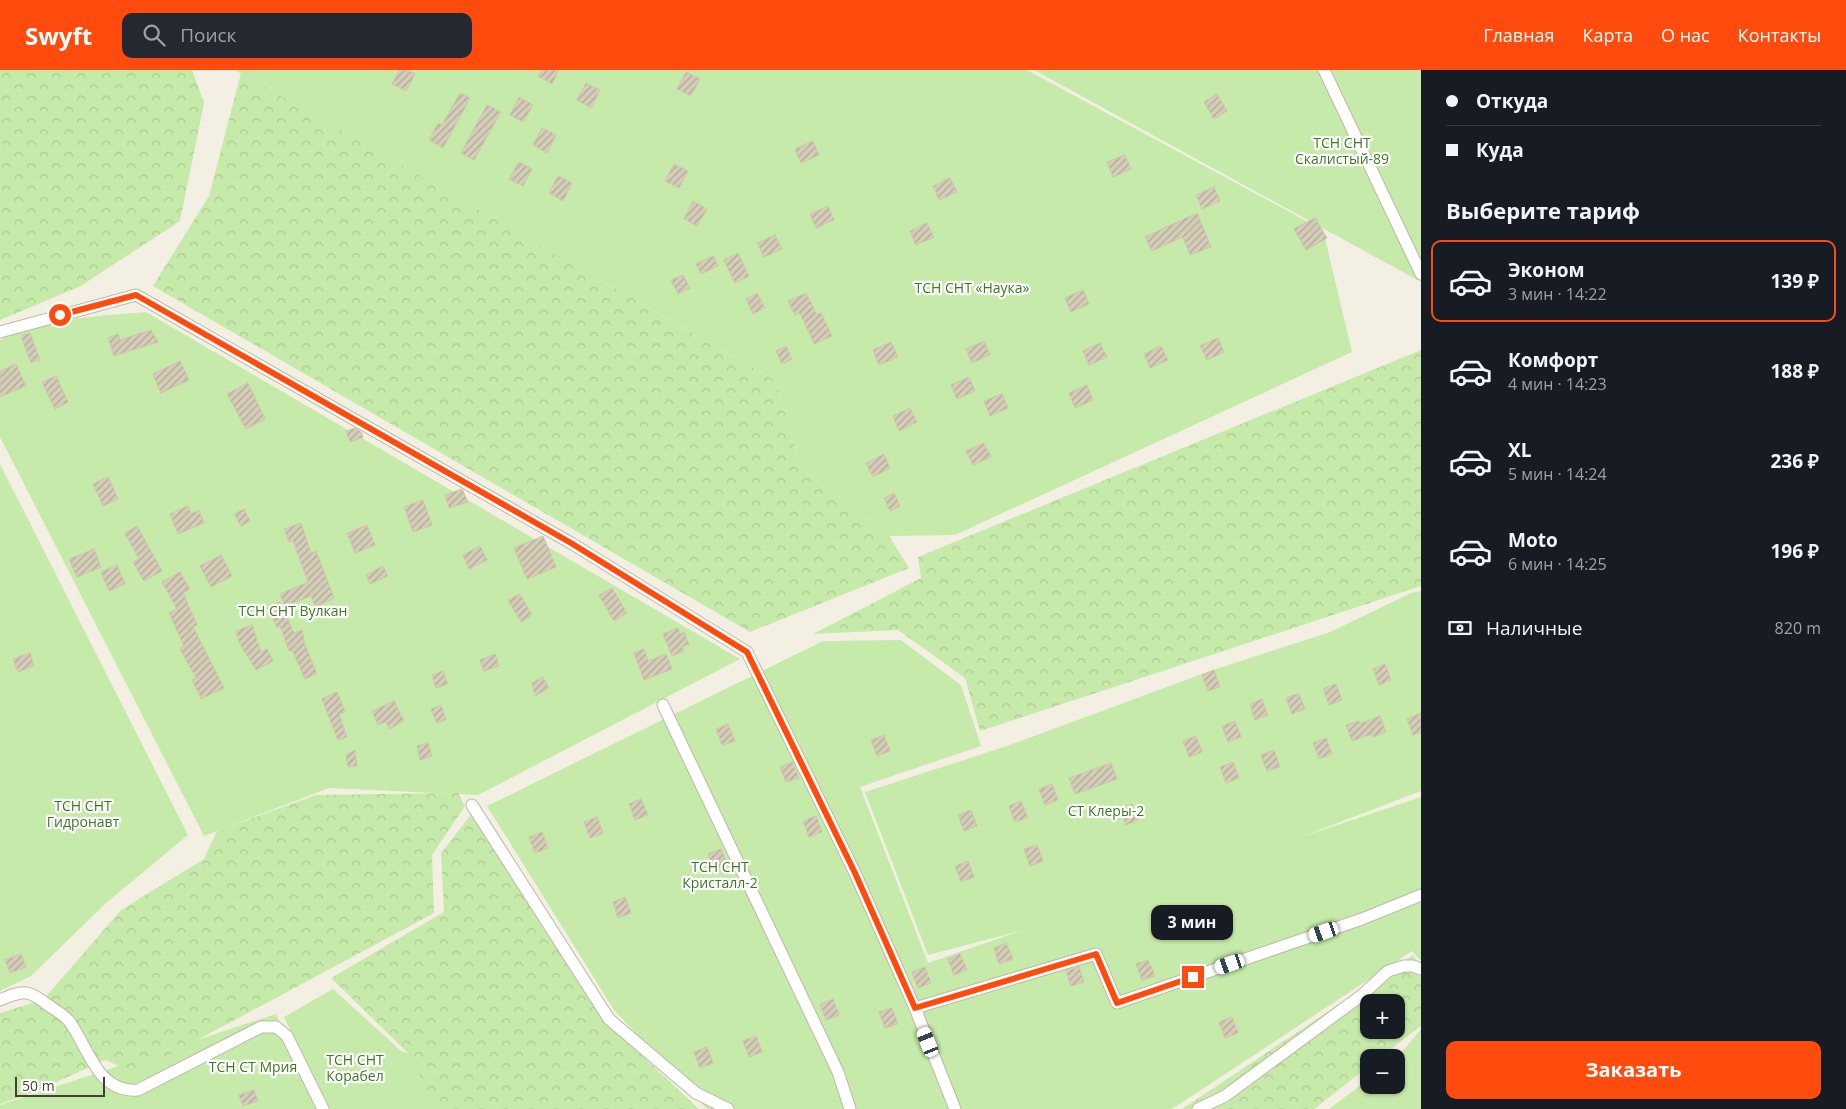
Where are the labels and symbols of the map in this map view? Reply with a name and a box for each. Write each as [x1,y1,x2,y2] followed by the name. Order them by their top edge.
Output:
[1295,133,1389,168] park label: ТСН СНТ Скалистый-89
[915,278,1030,297] park label: ТСН СНТ «Наука»
[49,304,71,326] route start
[239,601,347,620] park label: ТСН СНТ Вулкан
[47,796,120,831] park label: ТСН СНТ Гидронавт
[1068,801,1144,820] park label: СТ Клеры-2
[682,857,758,892] park label: ТСН СНТ Кристалл-2
[1152,904,1234,940] callout: 3 мин
[1307,920,1340,944] car
[1213,952,1246,976] car
[1182,966,1204,988] route end
[915,1025,940,1059] car
[326,1050,384,1085] park label: ТСН СНТ Корабел
[209,1057,297,1076] park label: ТСН СТ Мрия
[15,1074,105,1097] scale bar

